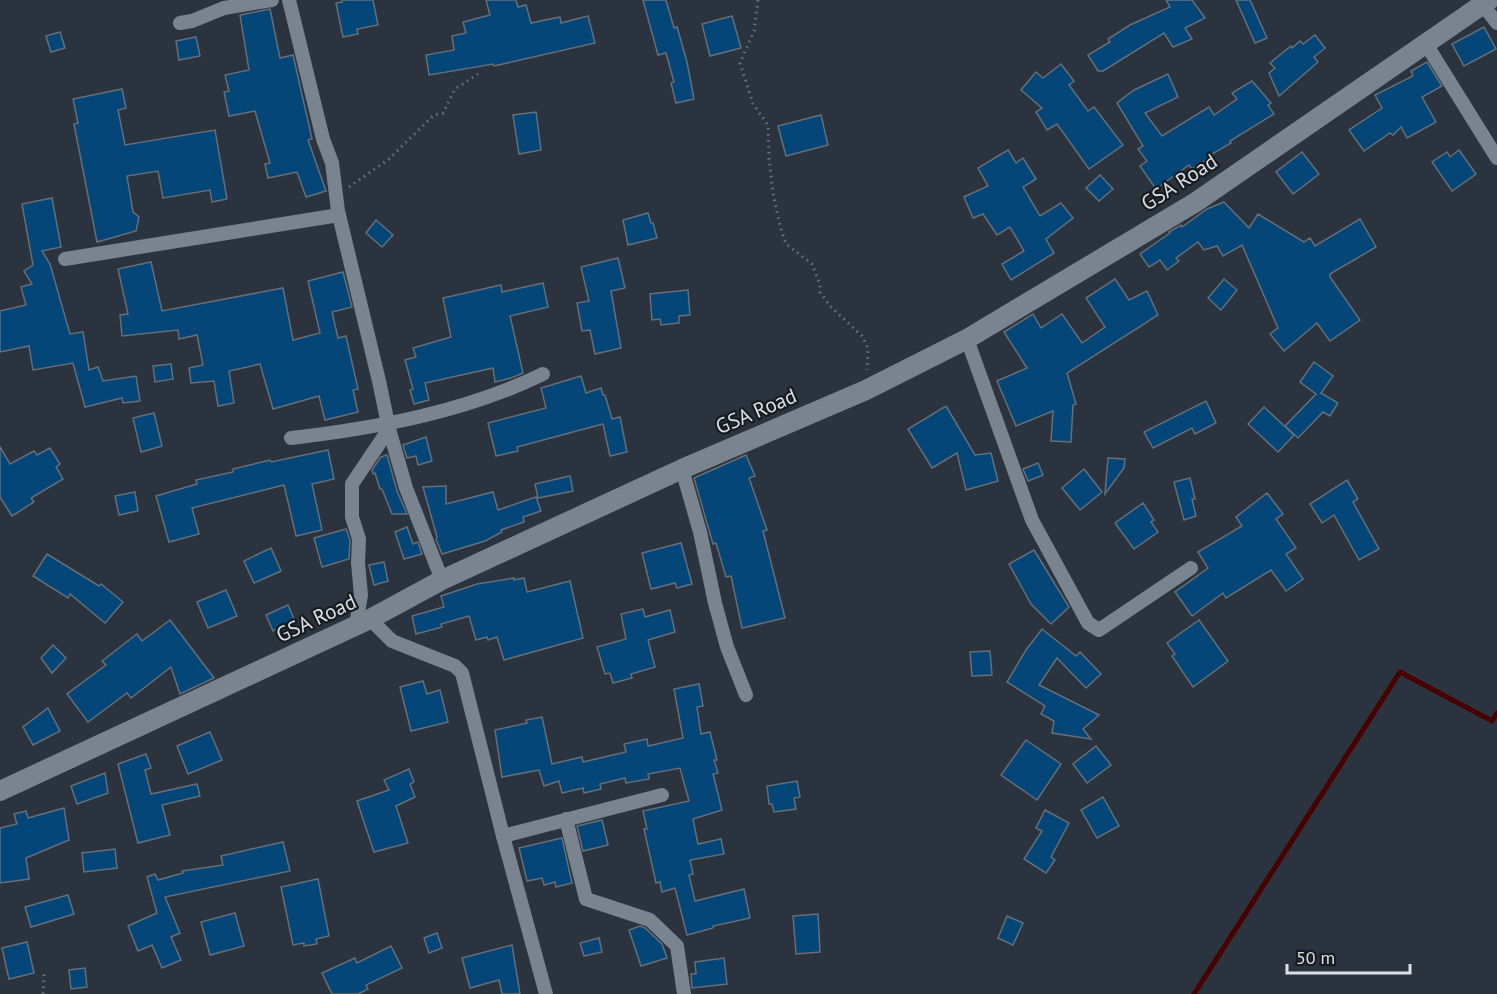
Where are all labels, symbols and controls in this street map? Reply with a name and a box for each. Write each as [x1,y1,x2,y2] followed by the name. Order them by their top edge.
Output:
[1136,147,1222,217] street label: GSA Road
[711,382,801,440] street label: GSA Road
[272,588,360,648] street label: GSA Road
[1287,937,1410,975] scale bar
[1296,946,1335,969] text: 50 m

